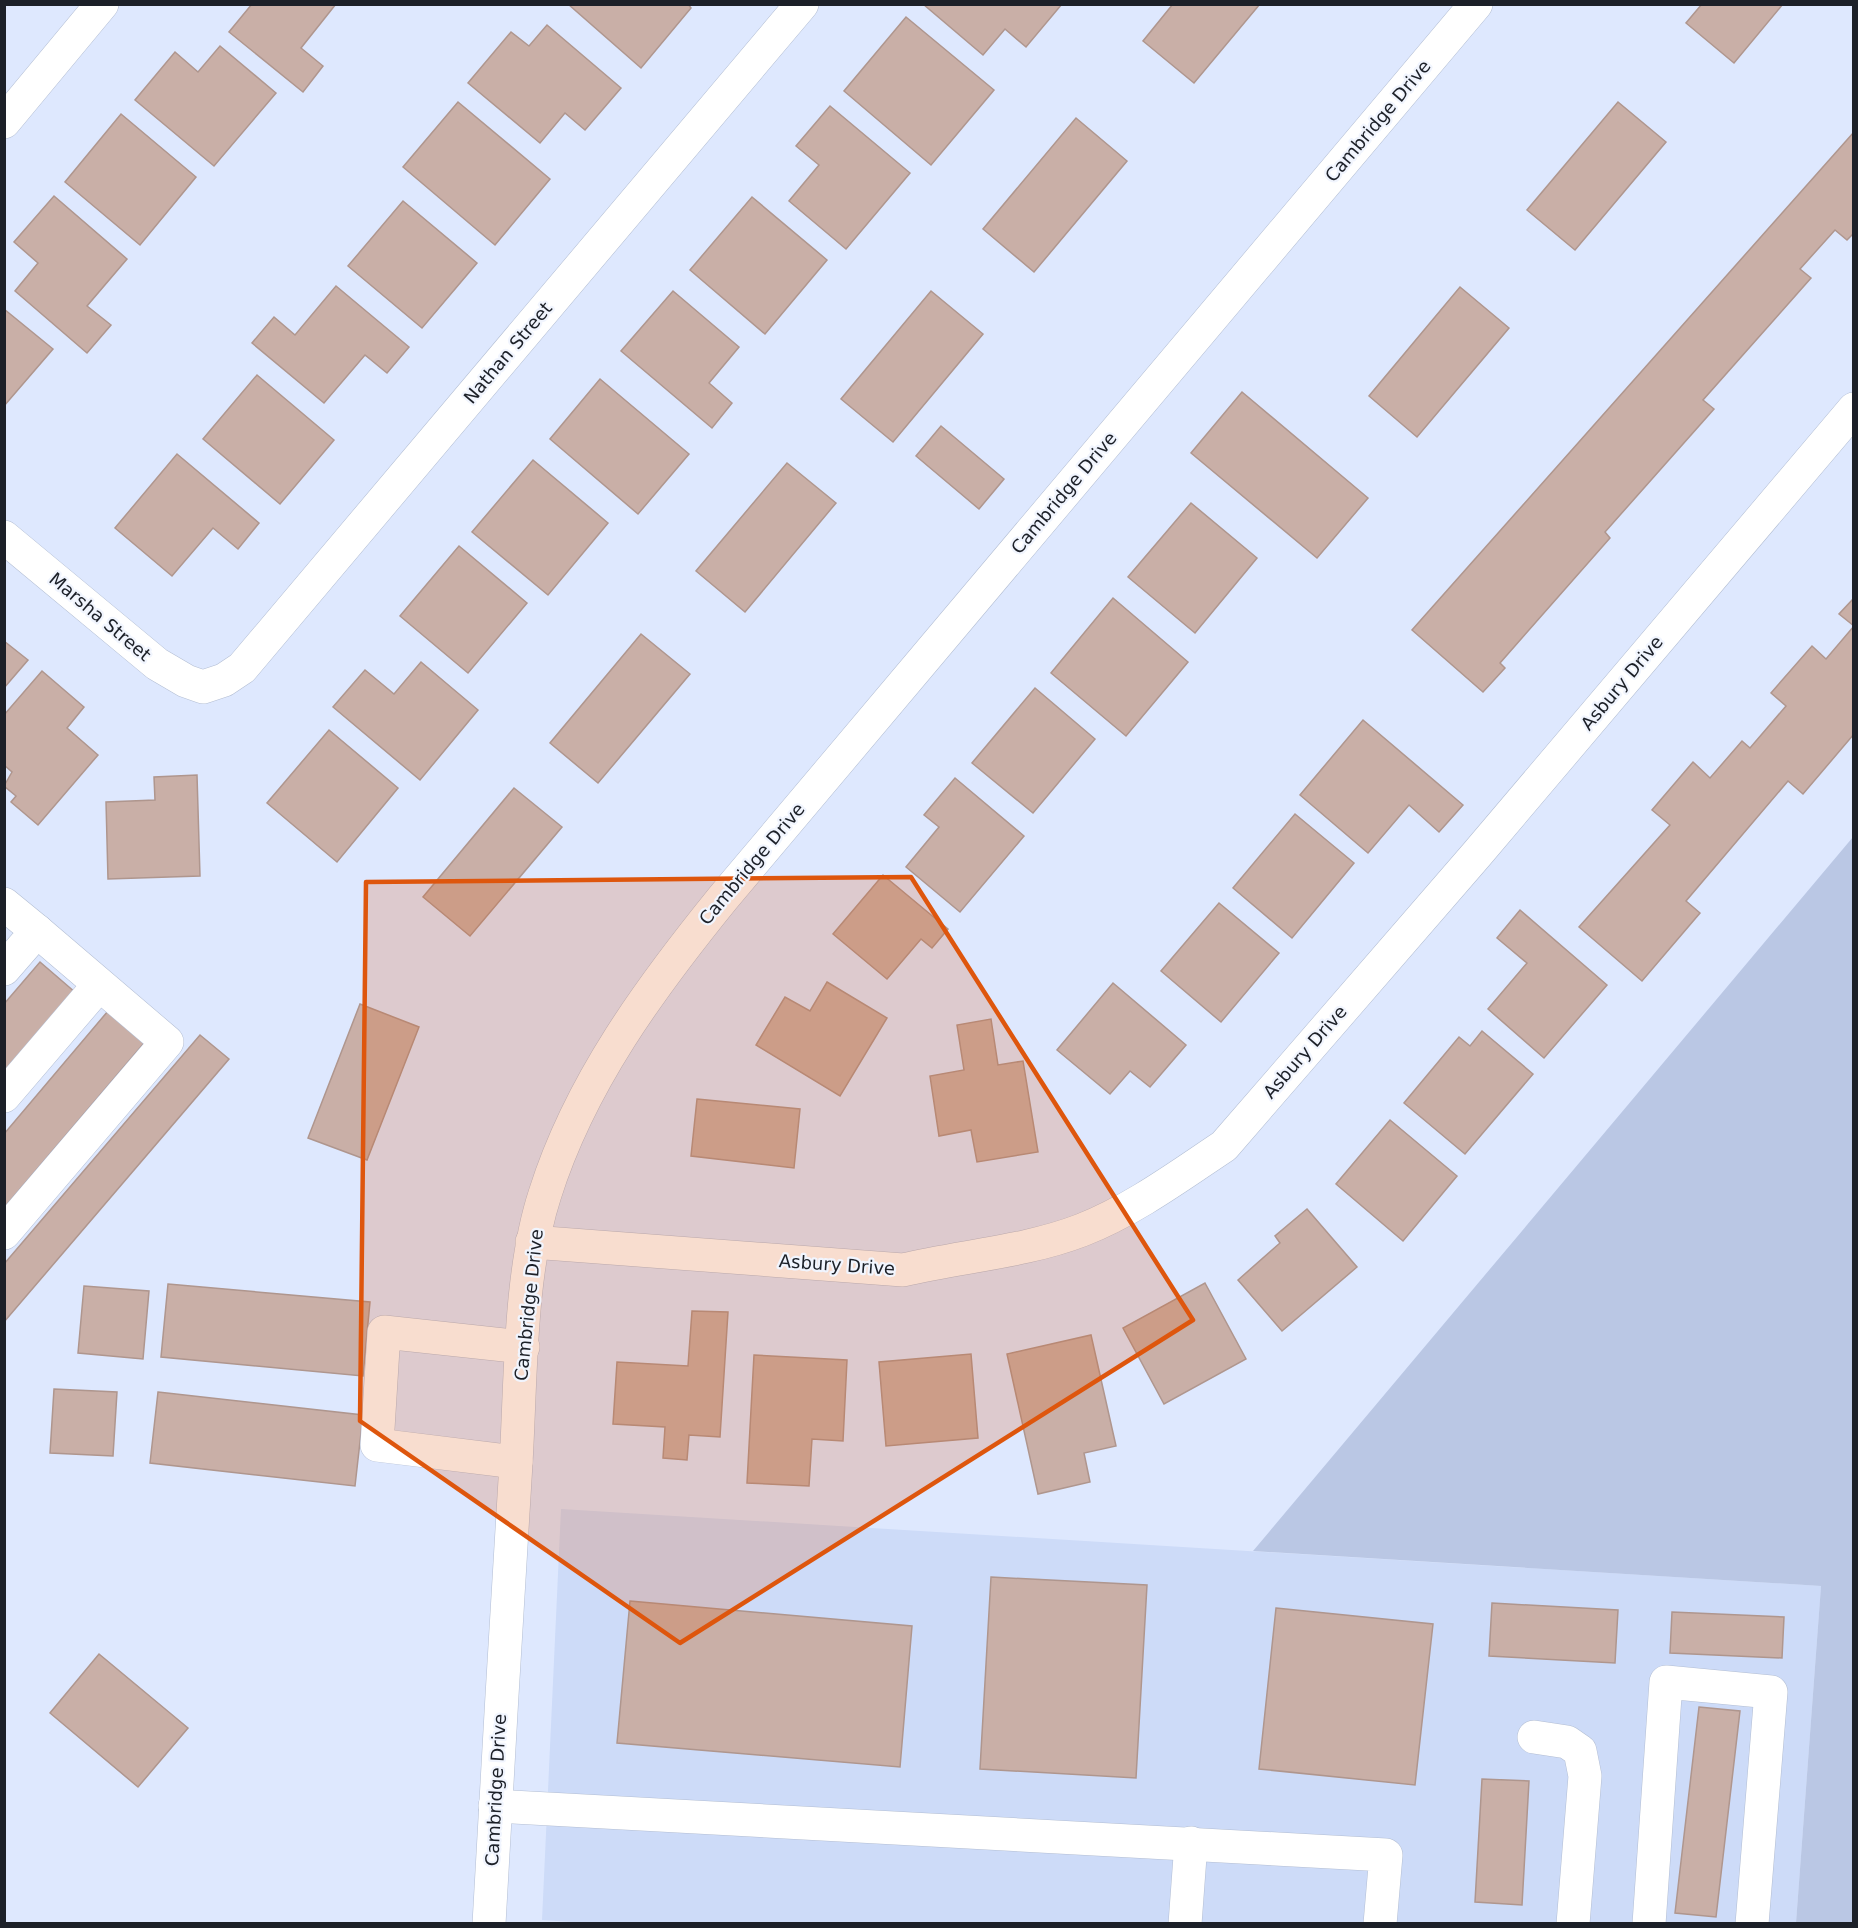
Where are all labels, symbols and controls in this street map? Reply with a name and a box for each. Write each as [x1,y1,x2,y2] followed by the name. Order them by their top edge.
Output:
[1321,55,1435,186] street label: Cambridge Drive
[459,298,556,408] street label: Nathan Street
[1007,427,1121,558] street label: Cambridge Drive
[45,568,155,665] street label: Marsha Street
[1576,631,1667,734] street label: Asbury Drive
[695,798,809,929] street label: Cambridge Drive
[1259,1001,1351,1102] street label: Asbury Drive
[510,1228,547,1382] street label: Cambridge Drive
[778,1250,896,1279] street label: Asbury Drive
[481,1713,510,1867] street label: Cambridge Drive

